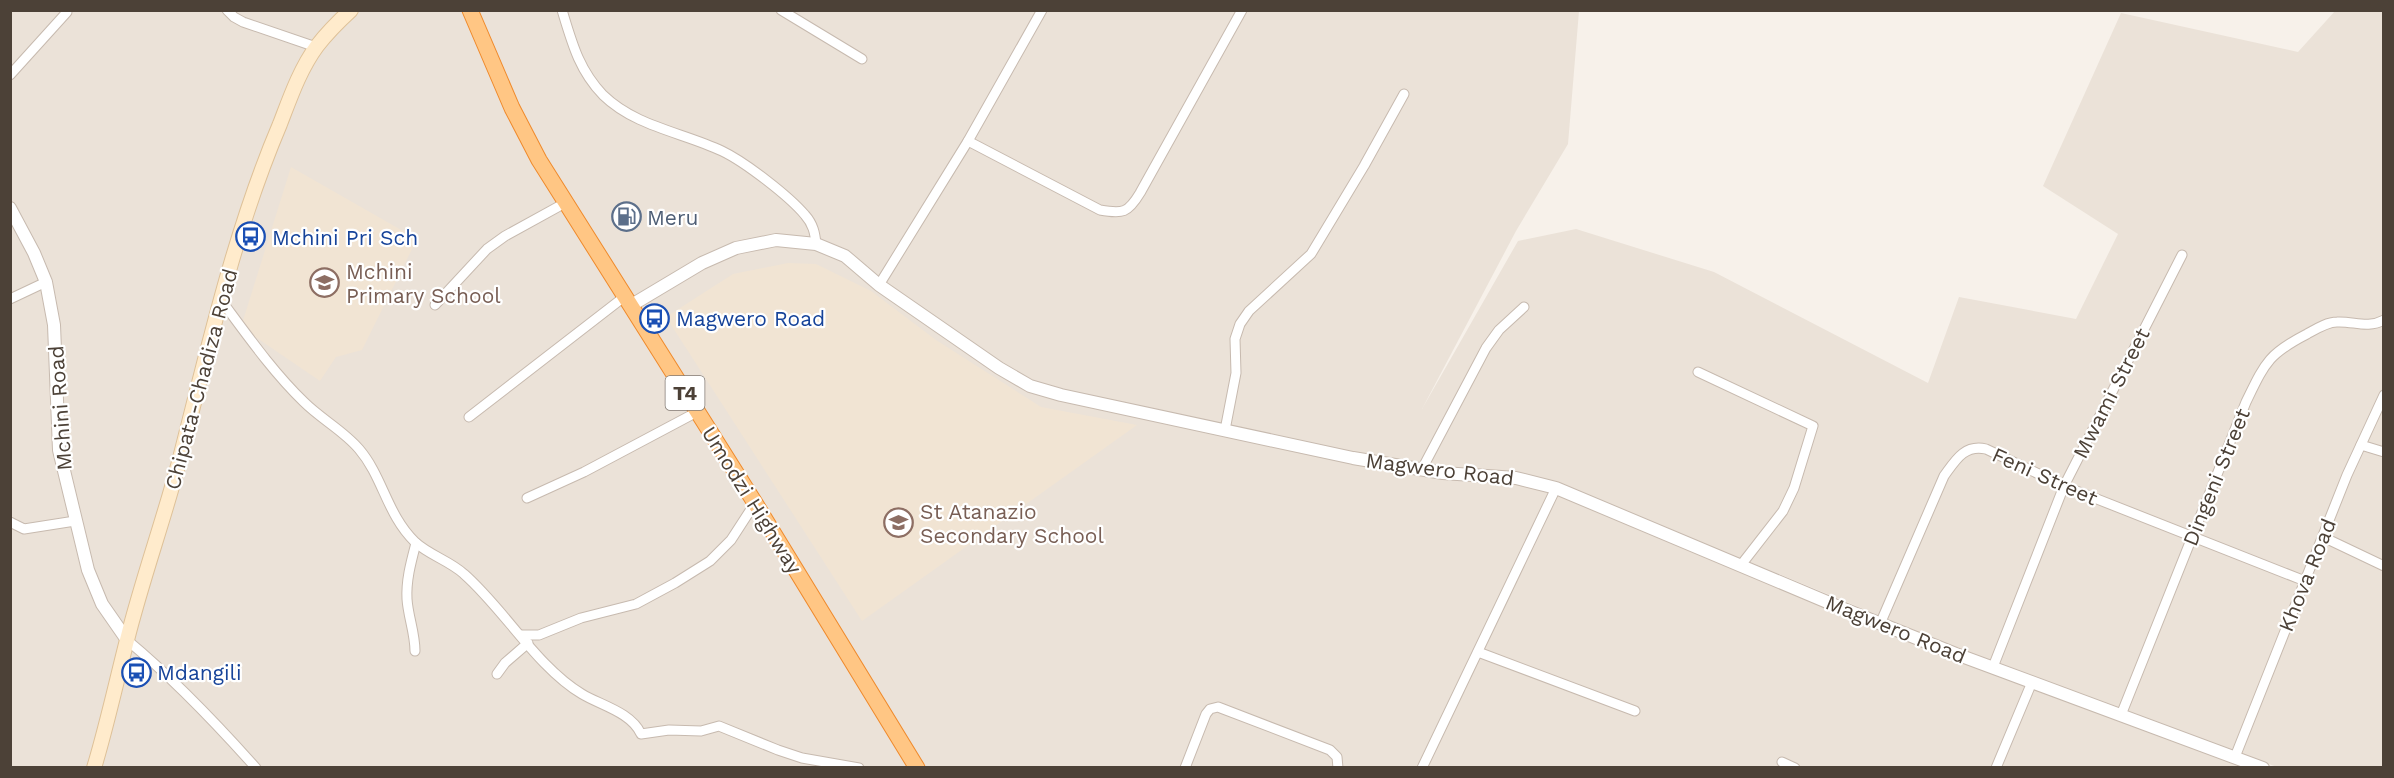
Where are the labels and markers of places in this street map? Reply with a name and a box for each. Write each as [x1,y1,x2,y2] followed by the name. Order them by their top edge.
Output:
[610,201,642,233] fuel station icon: Meru
[647,205,698,230] place label: Meru
[235,221,267,253] bus stop icon: Mchini Pri Sch
[272,225,418,250] place label: Mchini Pri Sch
[346,259,501,308] place label: Mchini Primary School
[309,267,341,299] school or university icon: Mchini Primary School
[639,302,671,334] bus stop icon: Magwero Road
[676,306,825,331] place label: Magwero Road
[920,499,1104,548] place label: St Atanazio Secondary School
[883,507,915,539] school or university icon: St Atanazio Secondary School
[120,656,152,688] bus stop icon: Mdangili
[157,660,242,685] place label: Mdangili

